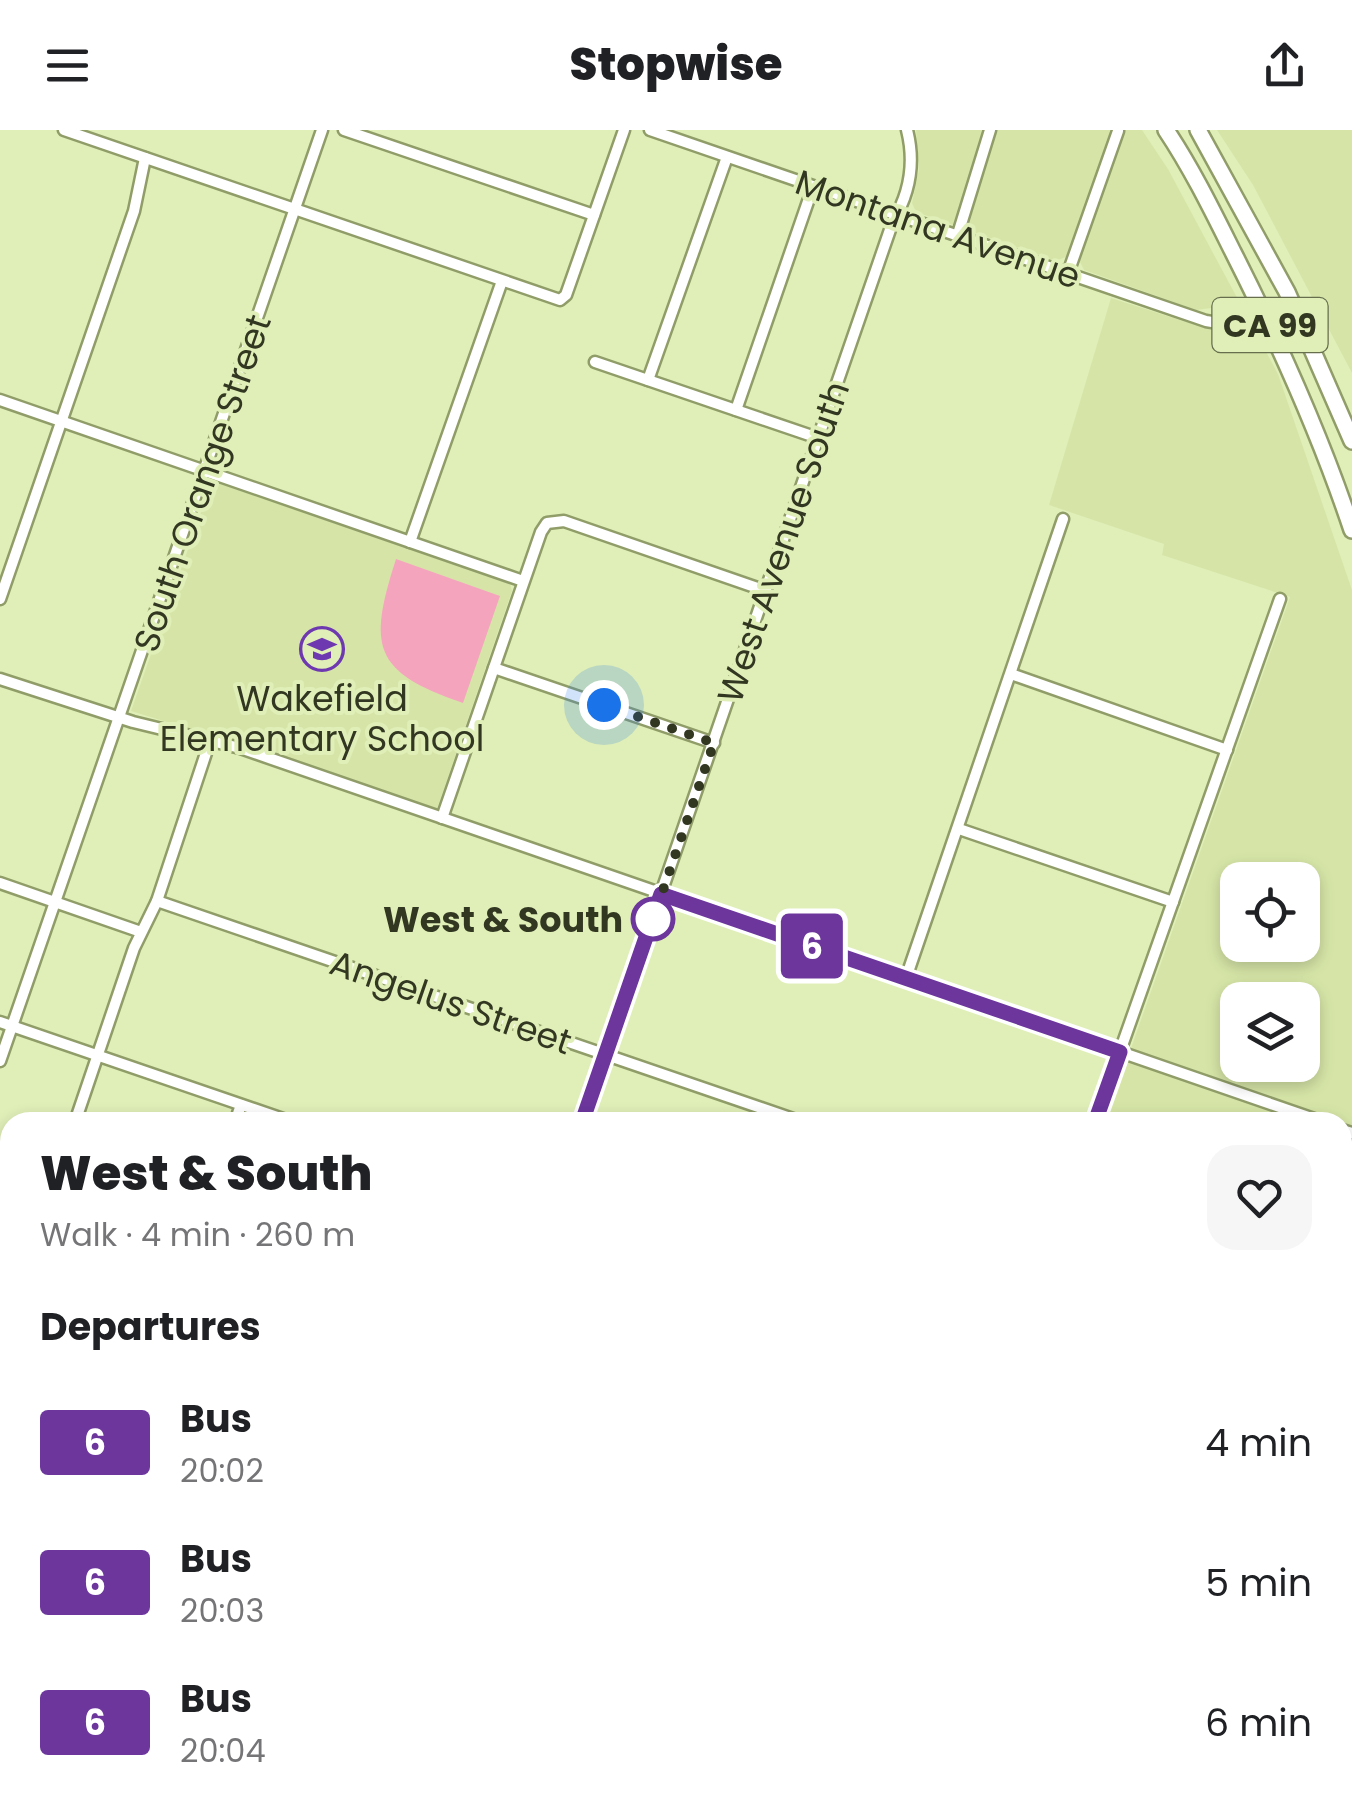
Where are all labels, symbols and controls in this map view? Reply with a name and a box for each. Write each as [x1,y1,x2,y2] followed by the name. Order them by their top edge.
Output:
[569,33,783,96] text: Stopwise
[40,38,95,93] icon: menu
[1257,38,1312,93] icon: share
[789,157,1087,301] street label: Montana Avenue
[1212,298,1328,352] road number: CA 99
[121,308,283,658] street label: South Orange Street
[705,374,861,710] street label: West Avenue South
[299,626,345,672] school or university icon: Wakefield Elementary School
[160,674,484,763] place label: Wakefield Elementary School
[579,680,629,730] your location
[1220,862,1320,1082] map controls
[1220,862,1320,962] button: locate
[383,895,623,944] place label: West & South
[632,898,674,940] marker: West & South
[780,914,844,978] line badge: 6
[801,922,823,971] text: 6
[324,938,578,1066] street label: Angelus Street
[1220,982,1320,1082] button: layers
[40,1140,372,1207] text: West & South
[1207,1145,1312,1250] button: heart
[40,1212,355,1257] text: Walk · 4 min · 260 m
[40,1300,261,1353] text: Departures
[180,1392,252,1445] text: Bus
[1205,1416,1312,1469] text: 4 min
[84,1418,106,1467] text: 6
[180,1448,264,1493] text: 20:02
[180,1532,252,1585] text: Bus
[1205,1556,1312,1609] text: 5 min
[84,1558,106,1607] text: 6
[180,1588,264,1633] text: 20:03
[180,1672,252,1725] text: Bus
[1205,1696,1312,1749] text: 6 min
[84,1698,106,1747] text: 6
[180,1728,266,1773] text: 20:04

